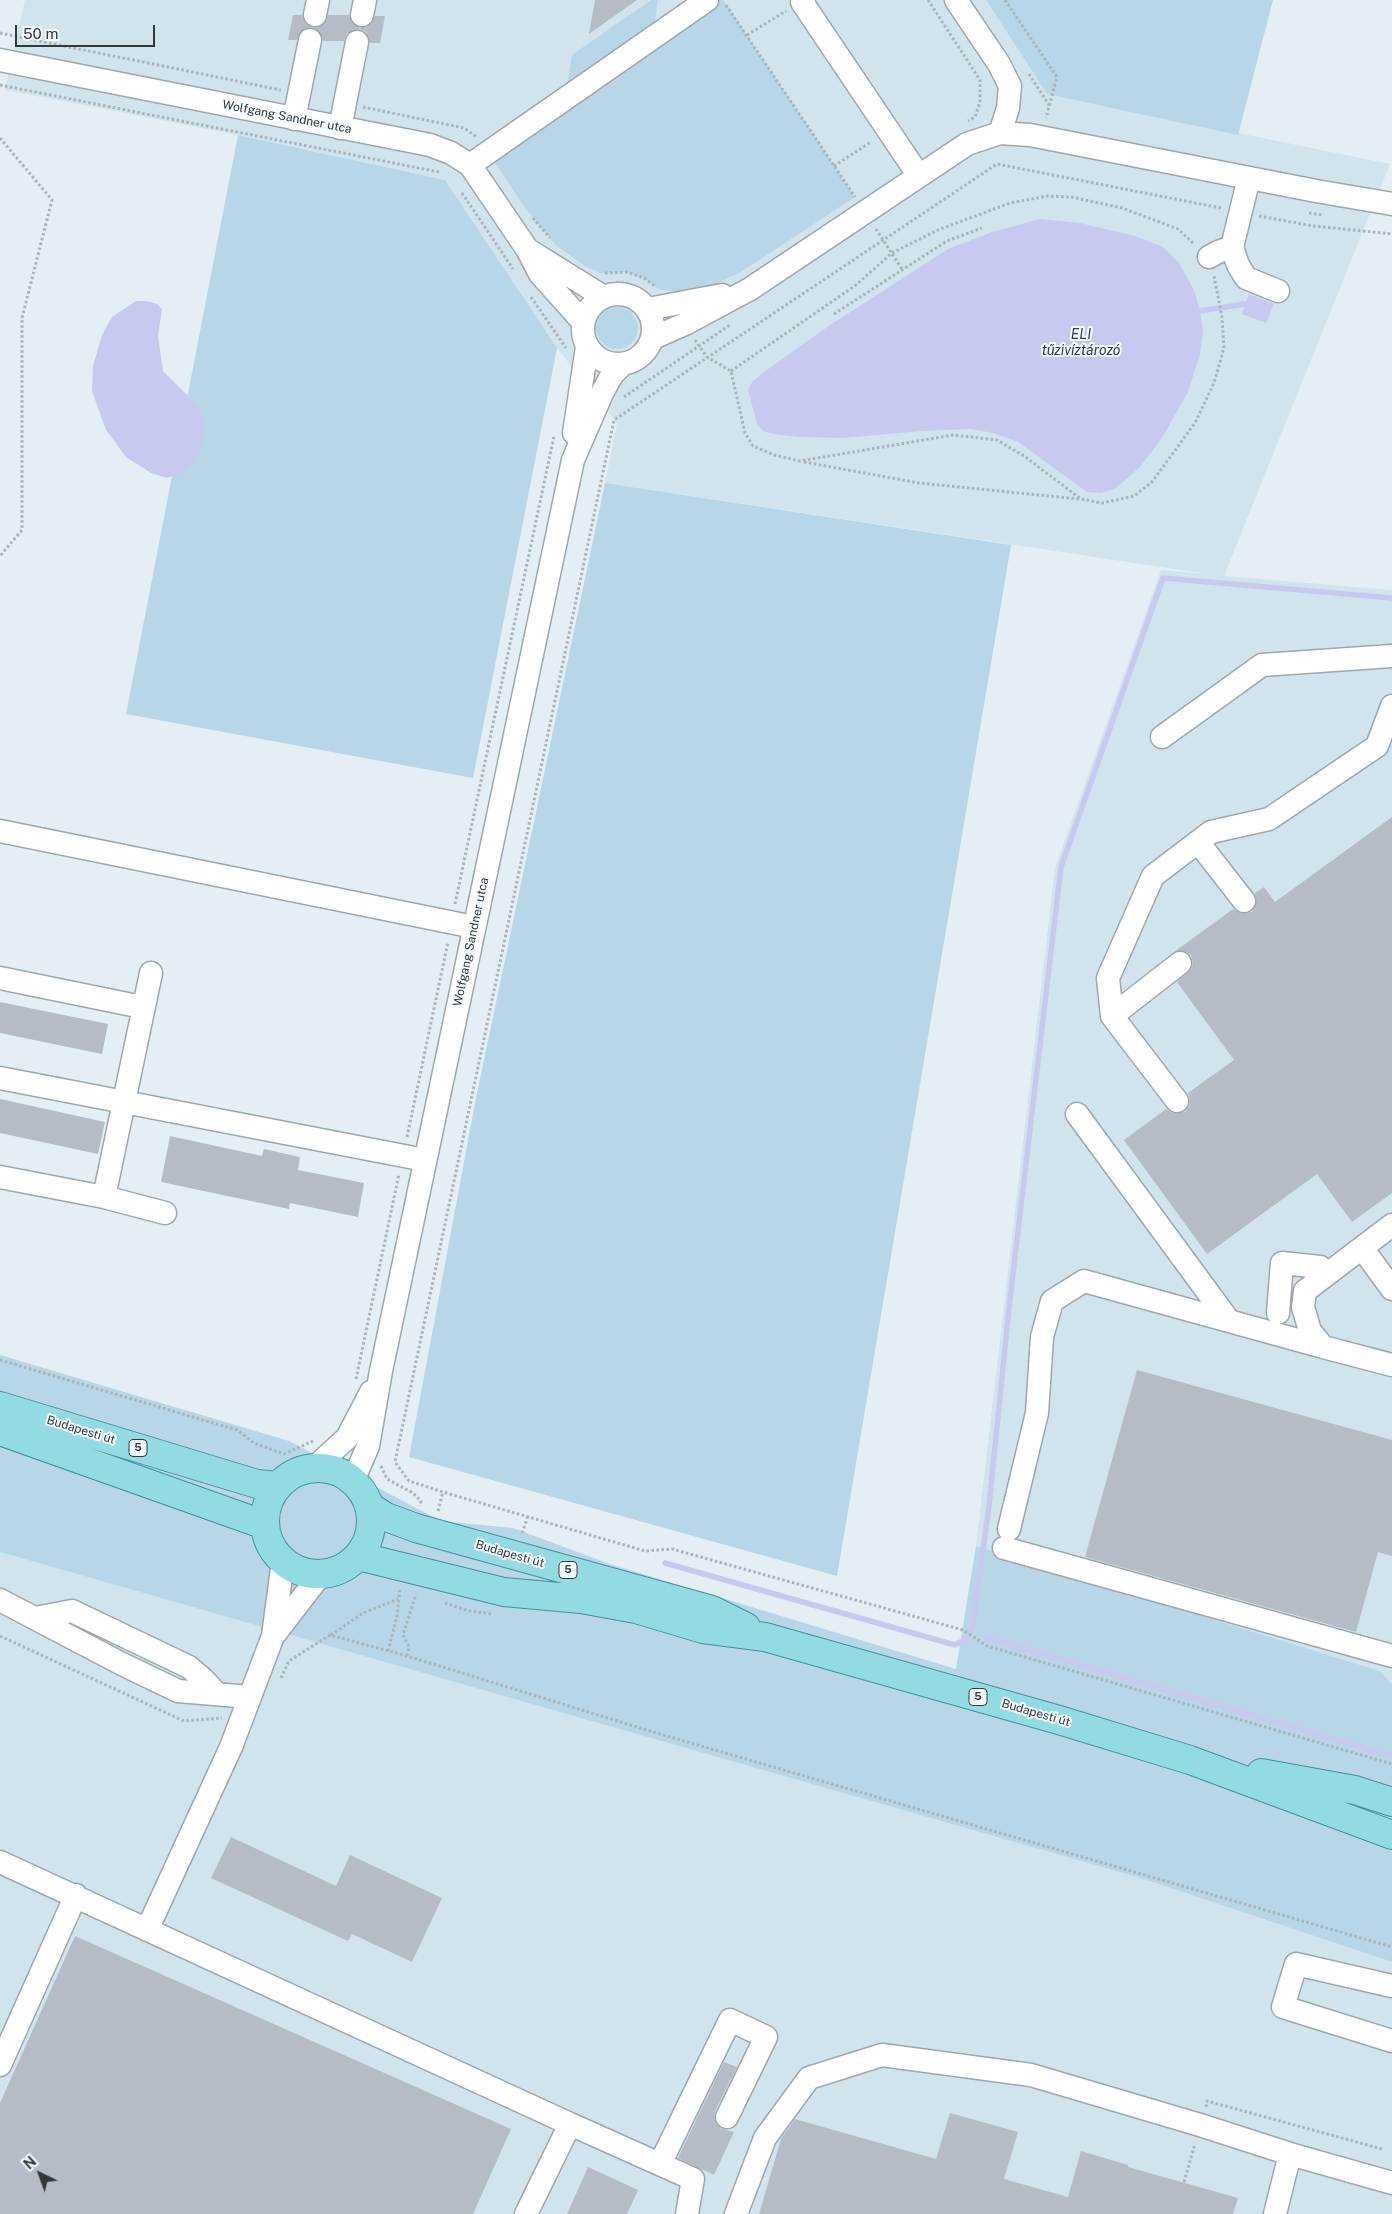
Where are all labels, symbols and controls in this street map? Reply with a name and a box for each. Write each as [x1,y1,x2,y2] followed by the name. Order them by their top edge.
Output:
[18,15,158,47] scale bar
[23,25,58,42] text: 50 m
[221,97,353,137] street label: Wolfgang Sandner utca
[1042,327,1120,360] water label: ELI tűzivíztározó
[450,876,492,1008] street label: Wolfgang Sandner utca
[45,1413,117,1447] street label: Budapesti út
[129,1440,147,1456] road number: 5
[474,1537,546,1571] street label: Budapesti út
[559,1562,577,1578] road number: 5
[969,1688,987,1705] road number: 5
[1000,1696,1072,1730] street label: Budapesti út
[15,2149,65,2199] north arrow
[21,2153,39,2172] text: N

